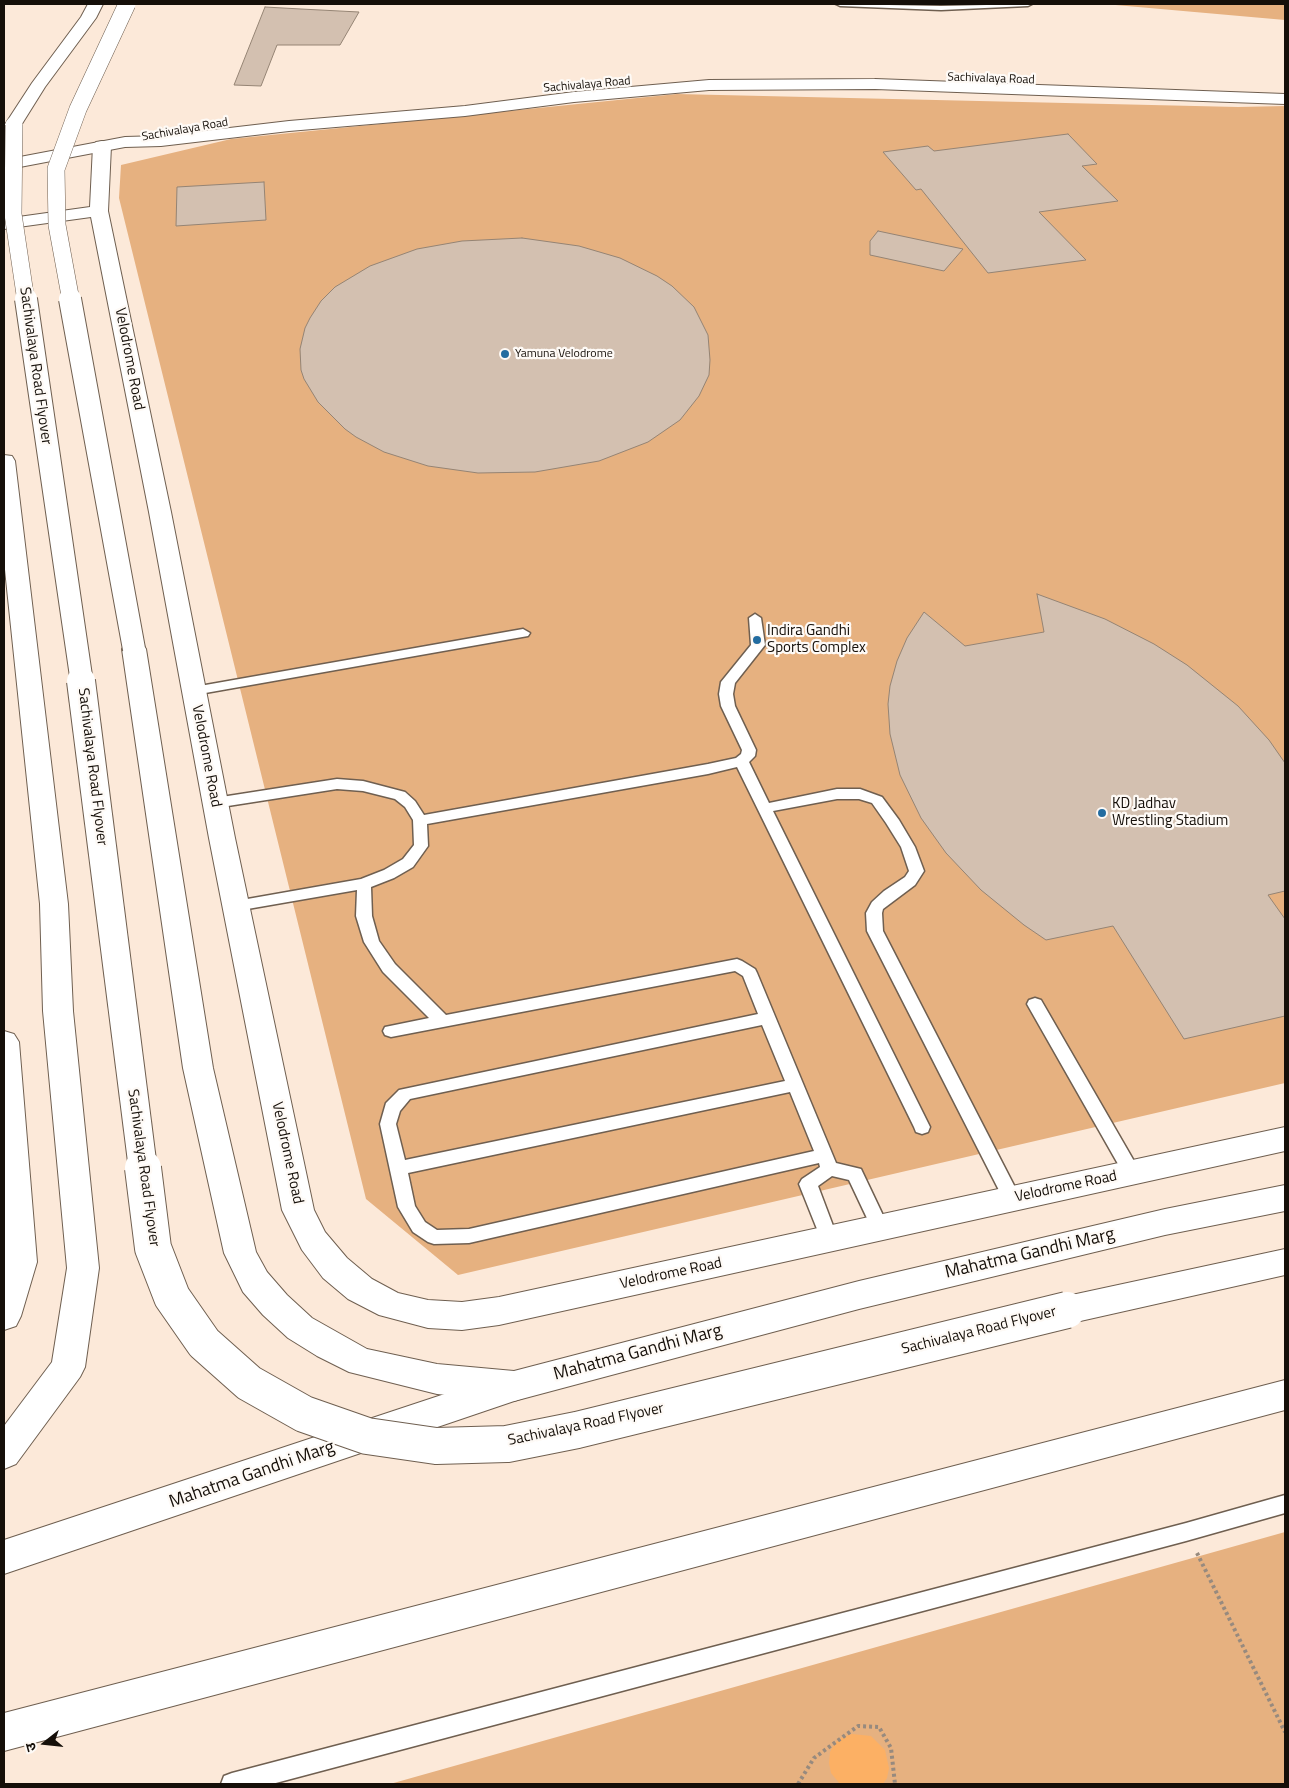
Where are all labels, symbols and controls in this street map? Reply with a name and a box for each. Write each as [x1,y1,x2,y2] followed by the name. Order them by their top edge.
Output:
[947,70,1035,88] street label: Sachivalaya Road
[543,74,631,96] street label: Sachivalaya Road
[141,115,229,145] street label: Sachivalaya Road
[15,286,55,446] street label: Sachivalaya Road Flyover
[110,306,148,412] street label: Velodrome Road
[515,347,613,361] place label: Yamuna Velodrome
[499,348,511,360] marker: Yamuna Velodrome
[767,622,866,657] place label: Indira Gandhi Sports Complex
[751,634,763,646] marker: Indira Gandhi Sports Complex
[73,687,111,847] street label: Sachivalaya Road Flyover
[187,703,225,809] street label: Velodrome Road
[1112,795,1228,830] place label: KD Jadhav Wrestling Stadium
[1096,807,1108,819] marker: KD Jadhav Wrestling Stadium
[123,1088,163,1248] street label: Sachivalaya Road Flyover
[267,1100,307,1206] street label: Velodrome Road
[1013,1167,1119,1207] street label: Velodrome Road
[943,1224,1117,1284] street label: Mahatma Gandhi Marg
[618,1254,724,1294] street label: Velodrome Road
[900,1303,1058,1359] street label: Sachivalaya Road Flyover
[551,1320,725,1386] street label: Mahatma Gandhi Marg
[506,1400,666,1450] street label: Sachivalaya Road Flyover
[166,1437,338,1513] street label: Mahatma Gandhi Marg
[20,1718,70,1768] north arrow
[19,1740,41,1754] text: उ

